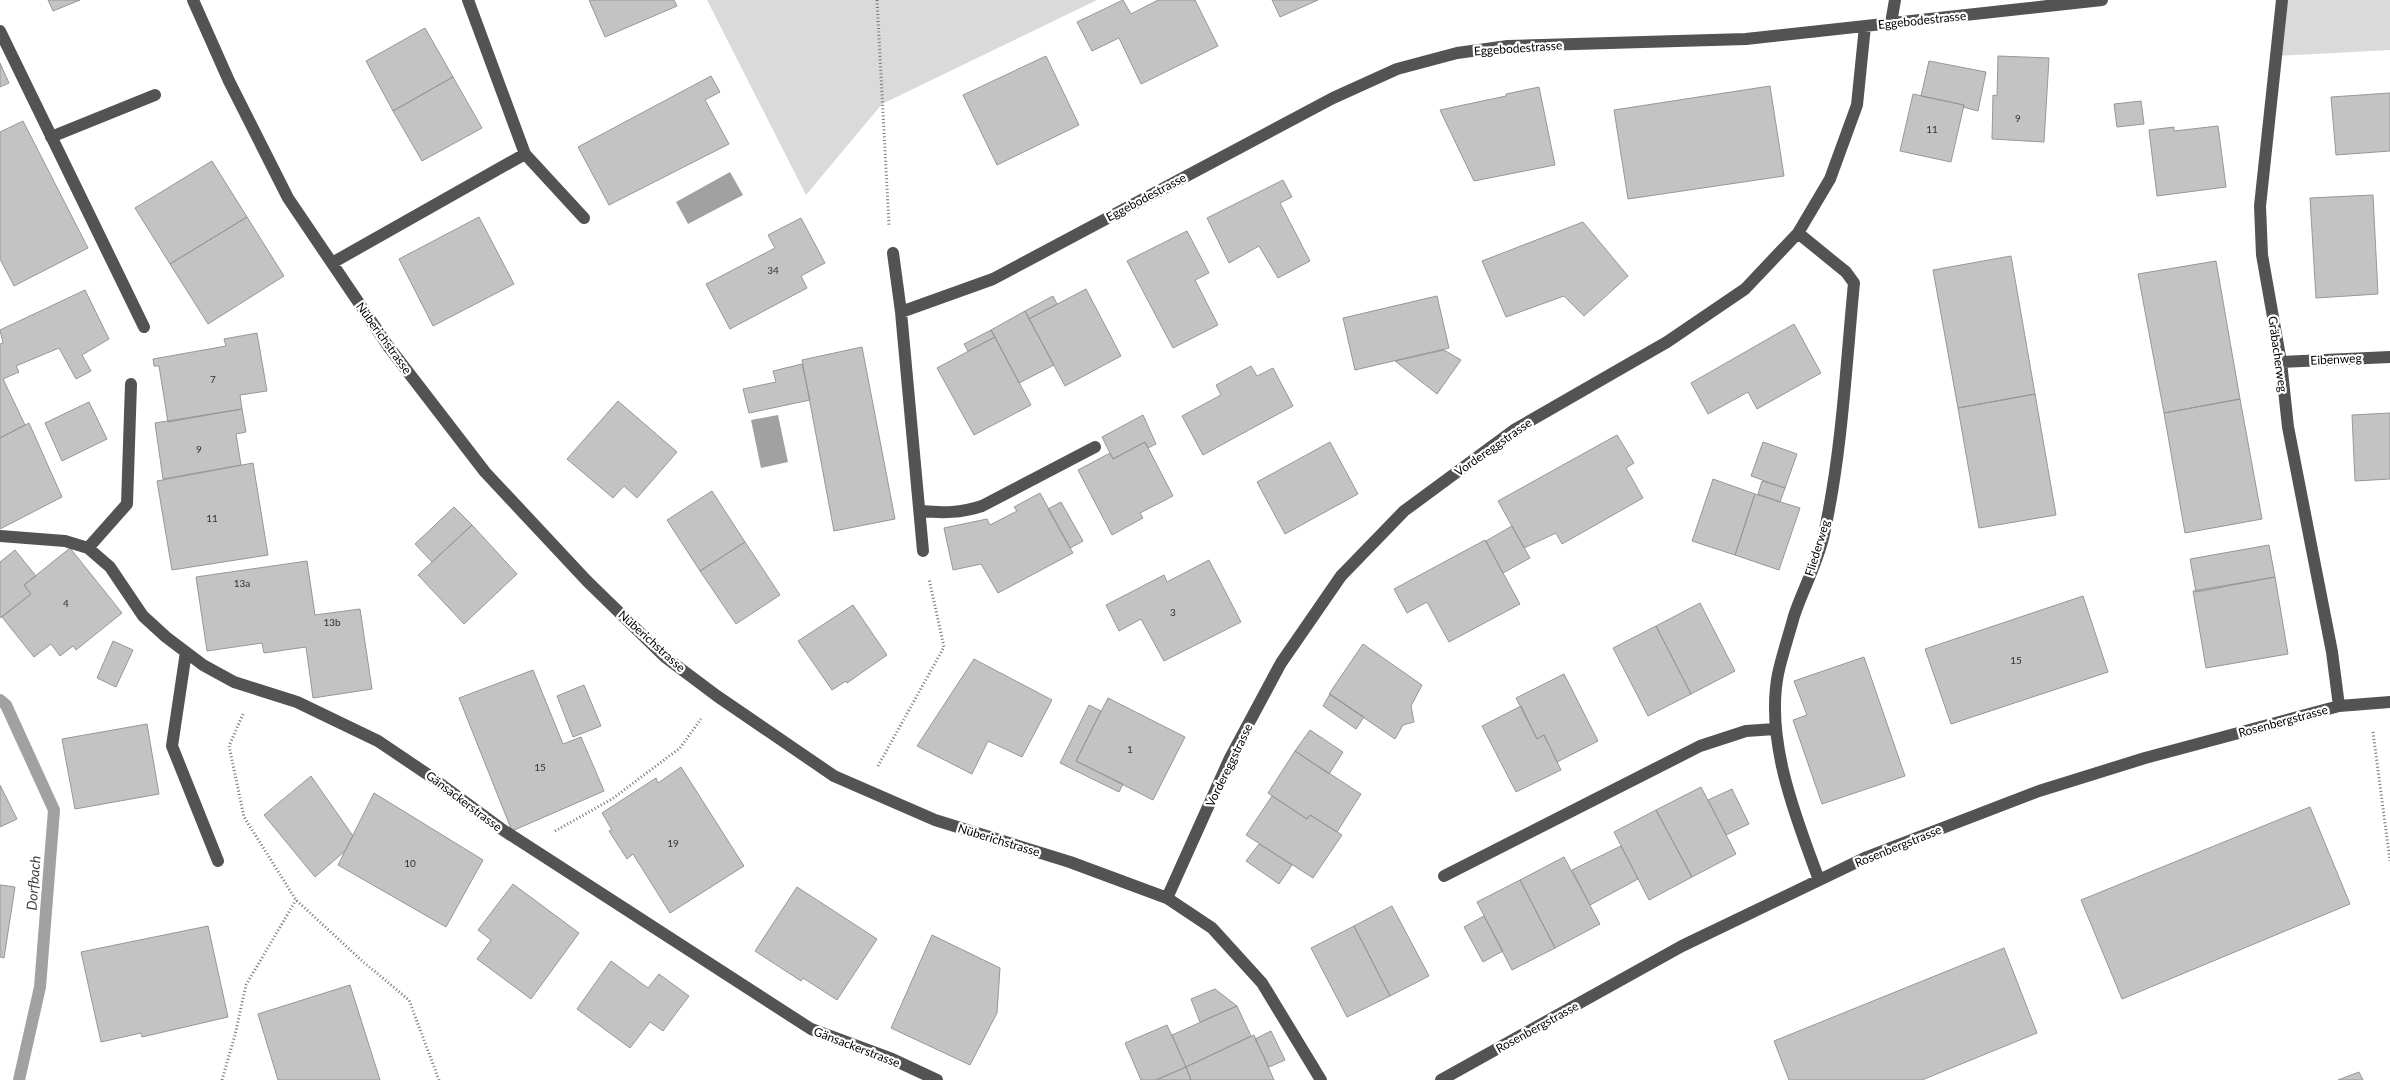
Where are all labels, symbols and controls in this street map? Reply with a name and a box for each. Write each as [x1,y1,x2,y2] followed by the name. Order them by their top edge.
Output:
[1877,8,1967,32] street label: Eggebodestrasse
[1473,37,1563,59] street label: Eggebodestrasse
[2015,112,2021,124] house number: 9
[1926,123,1938,135] house number: 11
[1103,170,1189,224] street label: Eggebodestrasse
[767,264,779,276] house number: 34
[353,299,415,377] street label: Nüberichstrasse
[2265,315,2291,393] street label: Gräbacherweg
[2310,350,2362,368] street label: Eibenweg
[210,373,216,385] house number: 7
[1452,415,1534,479] street label: Vordereggstrasse
[196,443,202,455] house number: 9
[206,512,218,524] house number: 11
[1801,518,1833,578] street label: Fliederweg
[234,577,250,589] house number: 13a
[63,597,69,609] house number: 4
[1170,606,1176,618] house number: 3
[615,607,689,675] street label: Nüberichstrasse
[323,616,341,628] house number: 13b
[2010,654,2022,666] house number: 15
[2237,702,2329,740] street label: Rosenbergstrasse
[1202,721,1256,809] street label: Vordereggstrasse
[1127,743,1133,755] house number: 1
[534,761,546,773] house number: 15
[423,768,505,834] street label: Gänsackerstrasse
[956,820,1042,860] street label: Nüberichstrasse
[1852,822,1944,870] street label: Rosenbergstrasse
[667,837,679,849] house number: 19
[23,855,43,911] water label: Dorfbach
[404,857,416,869] house number: 10
[1493,998,1581,1056] street label: Rosenbergstrasse
[812,1024,902,1070] street label: Gänsackerstrasse

